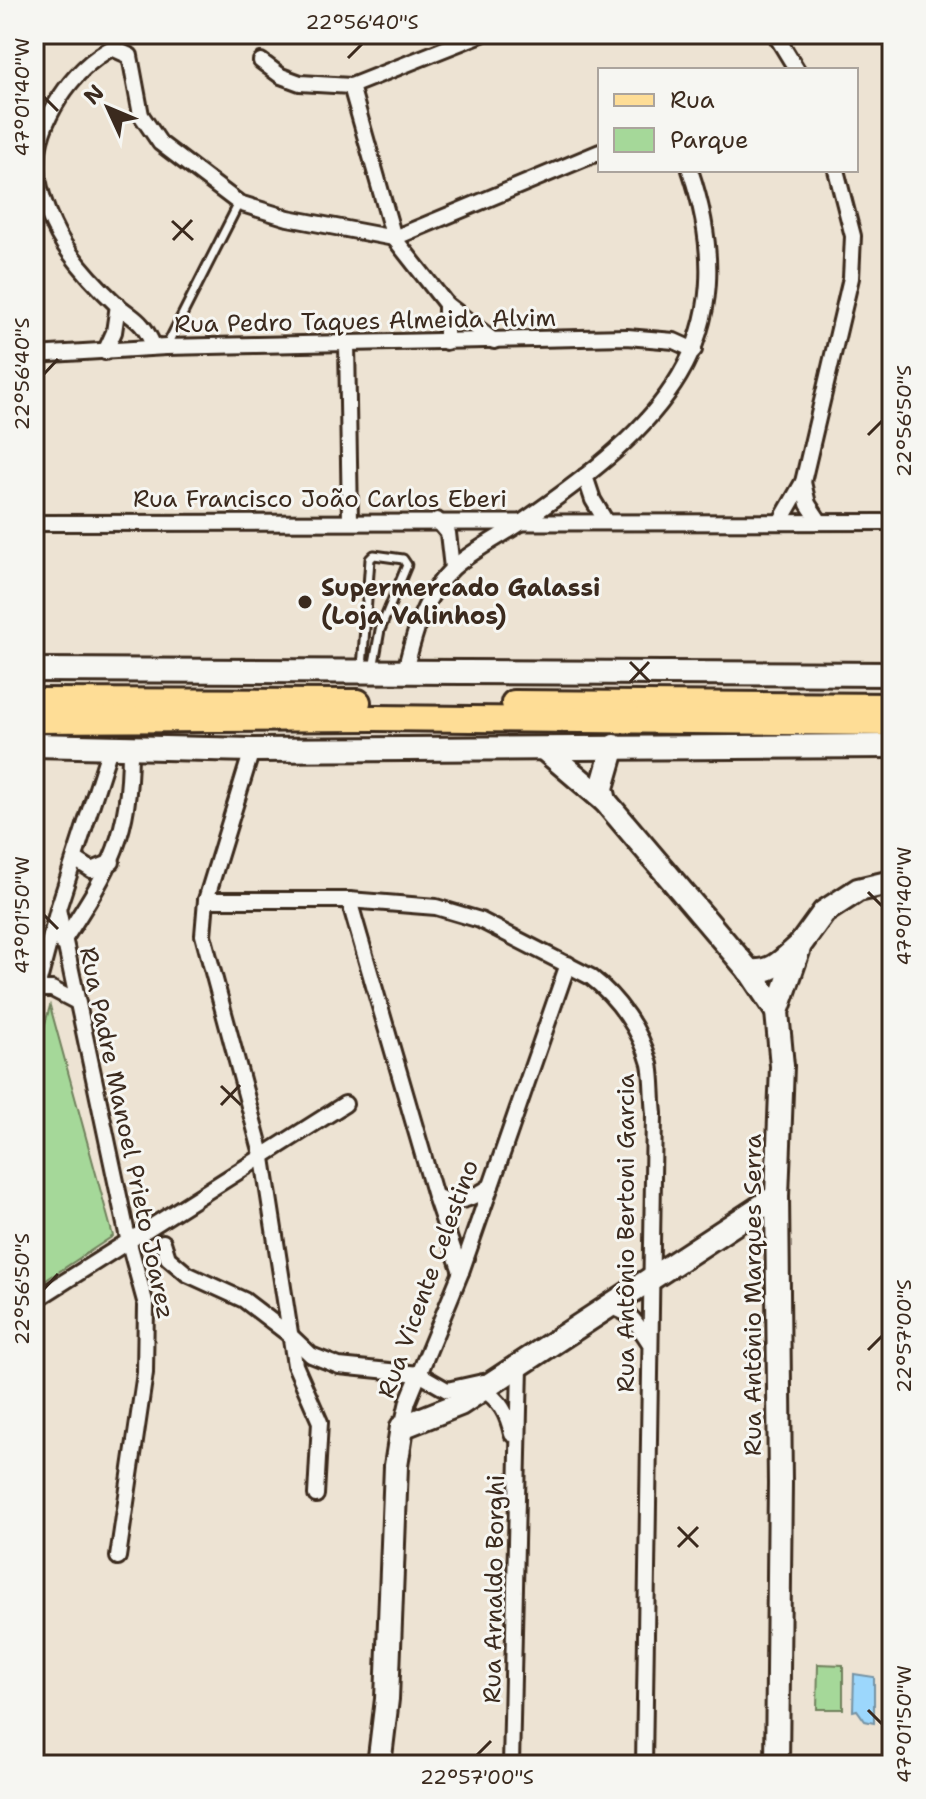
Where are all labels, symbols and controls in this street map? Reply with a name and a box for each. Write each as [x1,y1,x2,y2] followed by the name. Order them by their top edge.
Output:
[305,9,419,35] text: 22°56'40"S
[9,38,35,156] text: 47°01'40"W
[68,68,148,148] north arrow
[598,68,858,172] legend
[77,78,110,111] text: N
[670,84,715,116] text: Rua
[670,124,749,156] text: Parque
[174,302,556,340] street label: Rua Pedro Taques Almeida Alvim
[9,317,35,431] text: 22°56'40"S
[891,365,917,477] text: 22°56'50"S
[133,483,507,515] street label: Rua Francisco João Carlos Eberi
[321,572,600,632] place label: Supermercado Galassi (Loja Valinhos)
[296,593,314,611] marker: Supermercado Galassi (Loja Valinhos)
[891,847,917,965] text: 47°01'40"W
[9,856,35,974] text: 47°01'50"W
[72,944,182,1322] street label: Rua Padre Manoel Prieto Joarez
[610,1073,642,1393] street label: Rua Antônio Bertoni Garcia
[737,1134,769,1456] street label: Rua Antônio Marques Serra
[370,1155,486,1403] street label: Rua Vicente Celestino
[9,1233,35,1345] text: 22°56'50"S
[891,1279,917,1393] text: 22°57'00"S
[476,1474,512,1704] street label: Rua Arnaldo Borghi
[891,1665,917,1783] text: 47°01'50"W
[420,1764,534,1790] text: 22°57'00"S

